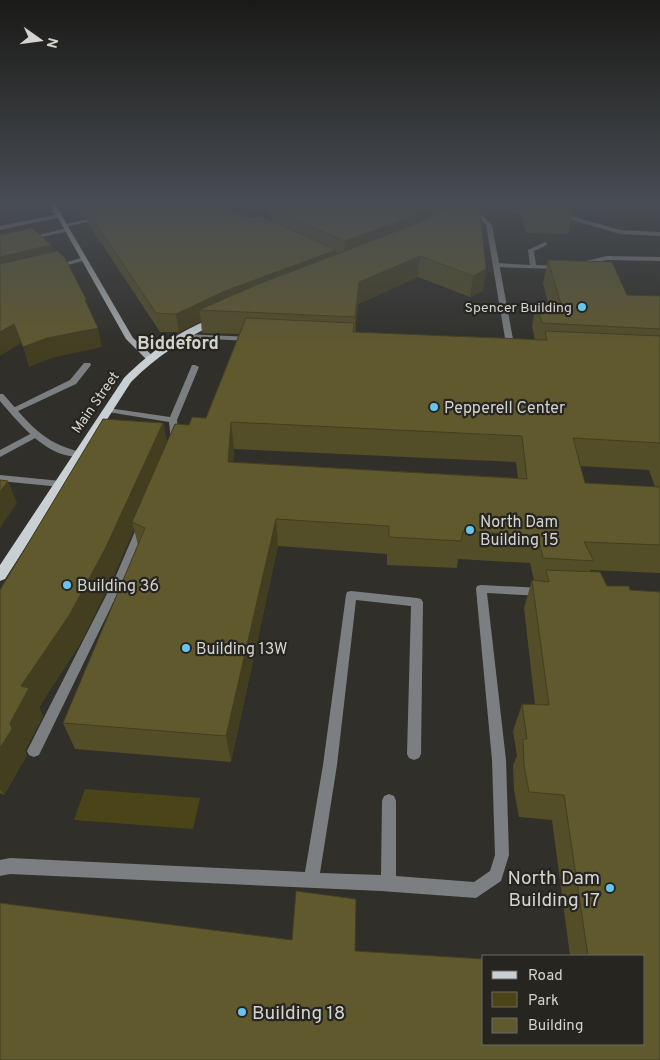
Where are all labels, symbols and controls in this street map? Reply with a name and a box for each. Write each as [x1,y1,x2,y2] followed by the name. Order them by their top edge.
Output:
[15,15,65,65] north arrow
[42,36,61,50] text: N
[465,300,572,317] place label: Spencer Building
[576,301,588,313] marker: Spencer Building
[137,333,219,356] district label: Biddeford
[69,369,124,437] street label: Main Street
[444,399,565,419] place label: Pepperell Center
[428,401,440,413] marker: Pepperell Center
[480,513,559,551] place label: North Dam Building 15
[464,524,476,536] marker: North Dam Building 15
[77,577,159,597] place label: Building 36
[61,579,73,591] marker: Building 36
[196,640,288,660] place label: Building 13W
[180,642,192,654] marker: Building 13W
[507,867,600,913] place label: North Dam Building 17
[604,882,616,894] marker: North Dam Building 17
[482,955,645,1045] legend
[528,967,563,986] text: Road
[528,992,559,1011] text: Park
[252,1002,345,1026] place label: Building 18
[236,1006,248,1018] marker: Building 18
[528,1017,583,1036] text: Building

